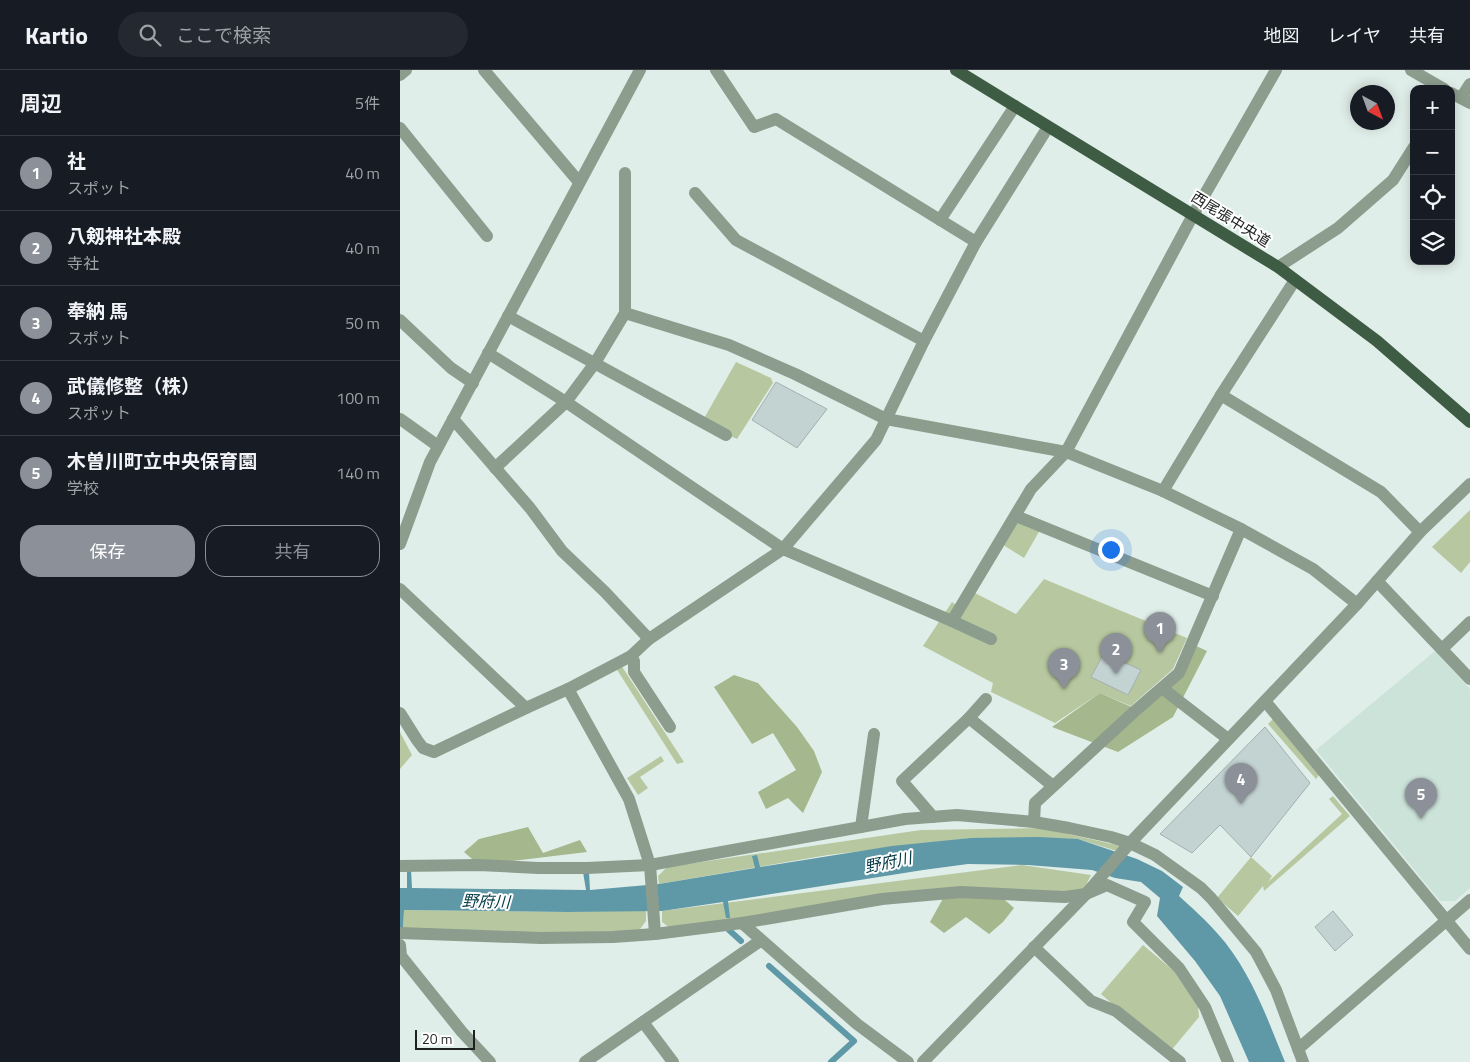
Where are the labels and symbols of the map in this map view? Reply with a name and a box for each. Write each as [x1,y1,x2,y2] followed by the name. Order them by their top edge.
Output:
[1350,85,1395,130] north arrow
[1187,185,1275,253] street label: 西尾張中央道
[1098,537,1124,563] your location
[1144,612,1176,653] pin: 1
[1100,633,1132,674] pin: 2
[1048,648,1080,689] pin: 3
[1225,763,1257,804] pin: 4
[1405,778,1437,819] pin: 5
[862,845,916,879] water label: 野府川
[462,888,512,914] water label: 野府川
[415,1027,475,1050] scale bar

